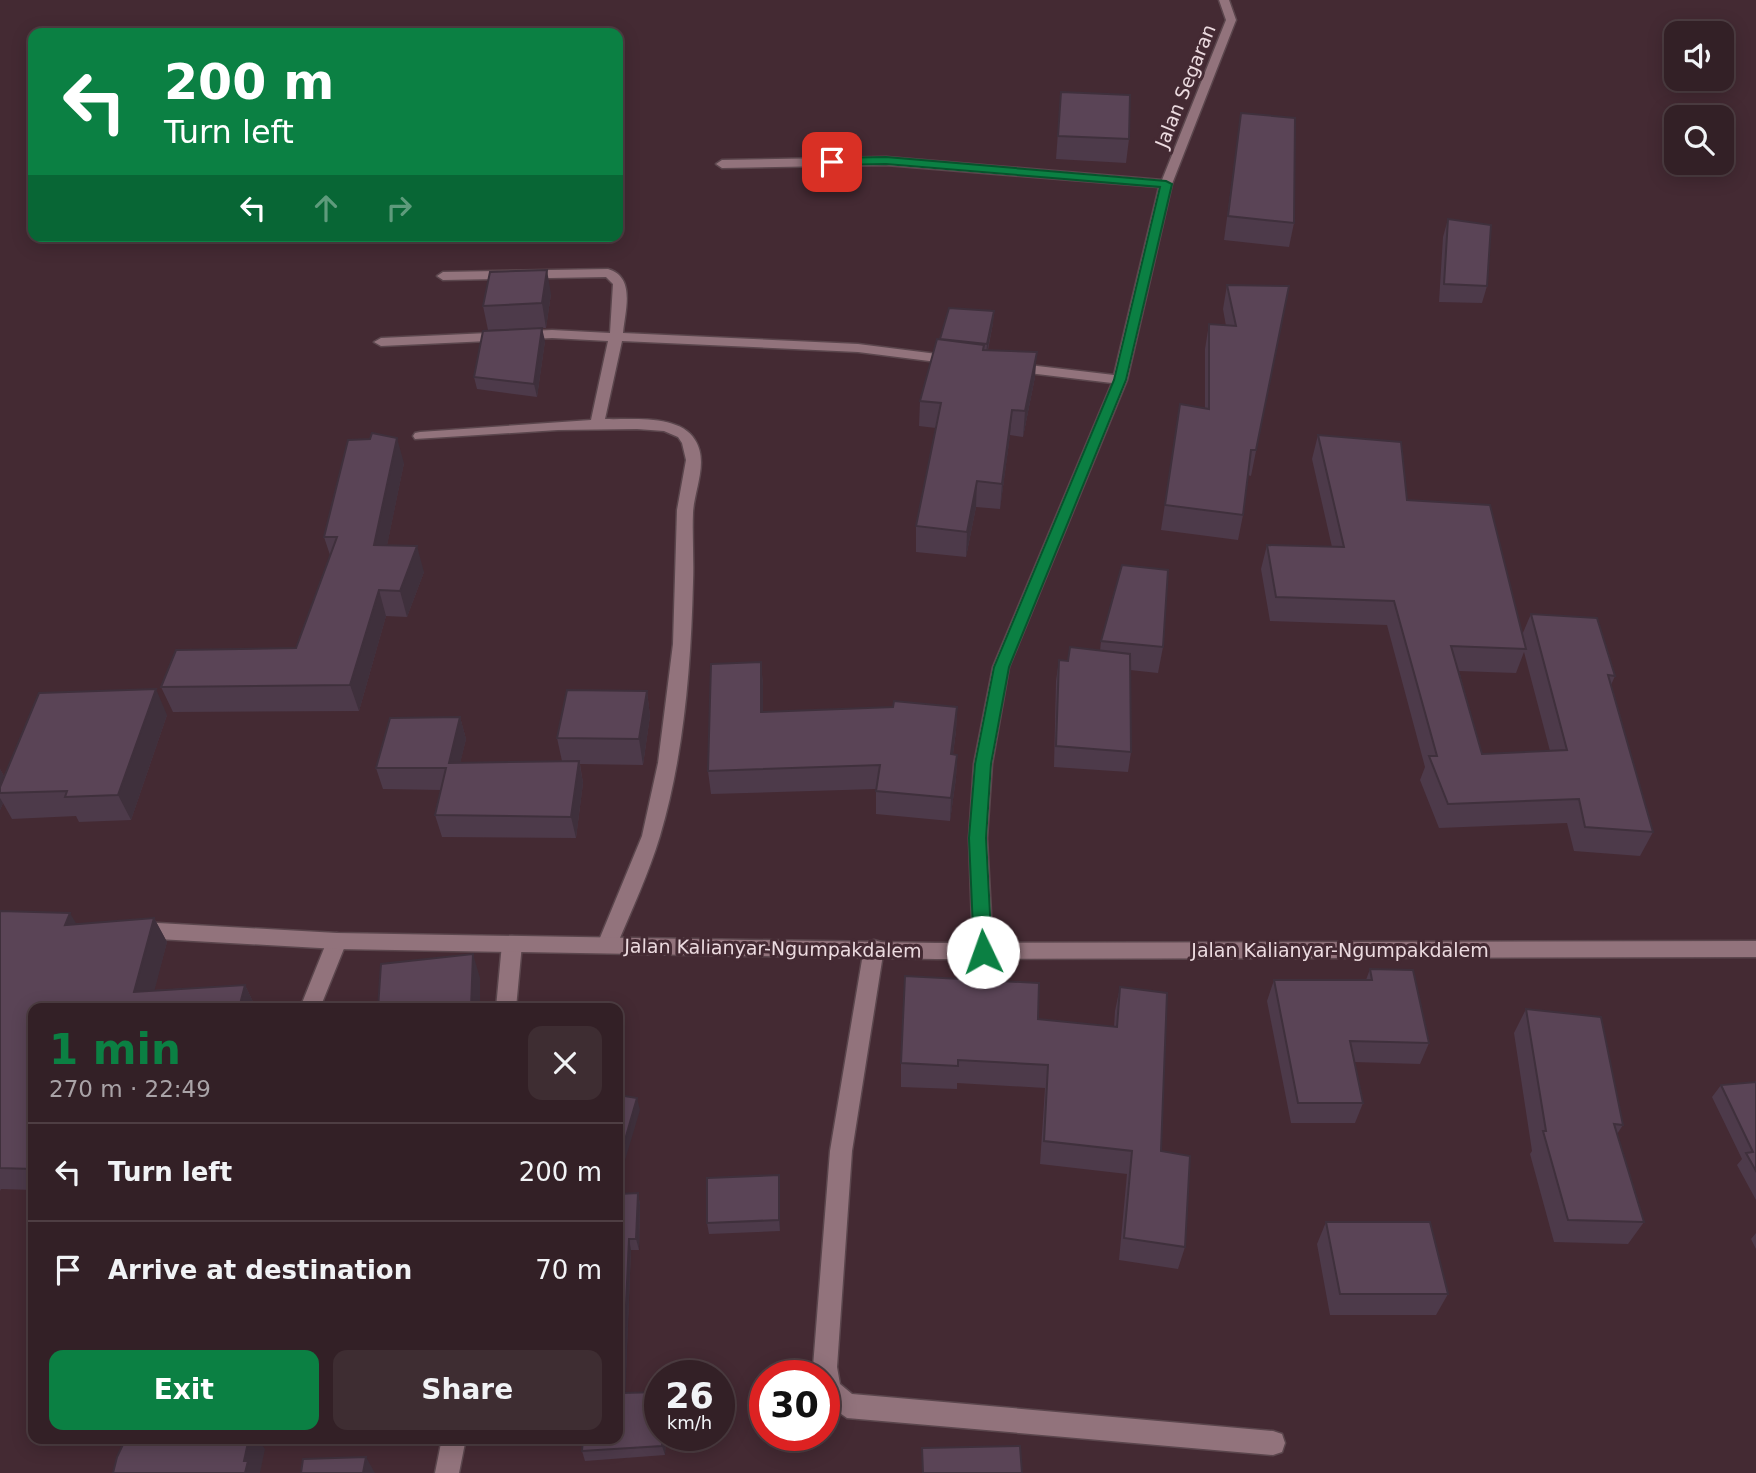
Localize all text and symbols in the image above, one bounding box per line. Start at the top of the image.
street label: Jalan Segaran [1150,21,1220,152]
map controls [1664,21,1734,175]
button: sound [1664,21,1734,91]
text: 200 m [164,54,334,111]
icon: left [49,56,140,147]
button: search [1664,105,1734,175]
text: Turn left [164,113,294,151]
pin [802,132,862,192]
icon: arrive [813,143,851,181]
icon: left [234,189,272,227]
icon: ahead [307,189,345,227]
icon: right [380,189,418,227]
position arrow [946,915,1020,989]
street label: Jalan Kalianyar-Ngumpakdalem [623,934,922,962]
street label: Jalan Kalianyar-Ngumpakdalem [1190,939,1489,961]
text: 1 min [49,1025,181,1074]
button: close [528,1026,602,1100]
text: 270 m · 22:49 [49,1076,211,1102]
icon: left [49,1153,87,1191]
text: Turn left [108,1157,232,1187]
text: 200 m [519,1157,602,1187]
icon: arrive [49,1251,87,1289]
text: Arrive at destination [108,1255,412,1285]
text: 70 m [535,1255,602,1285]
button: Exit [49,1350,319,1430]
button: Share [333,1350,602,1430]
speed limit sign: 30 [749,1360,840,1451]
text: 26 [665,1376,714,1416]
text: km/h [667,1412,712,1433]

